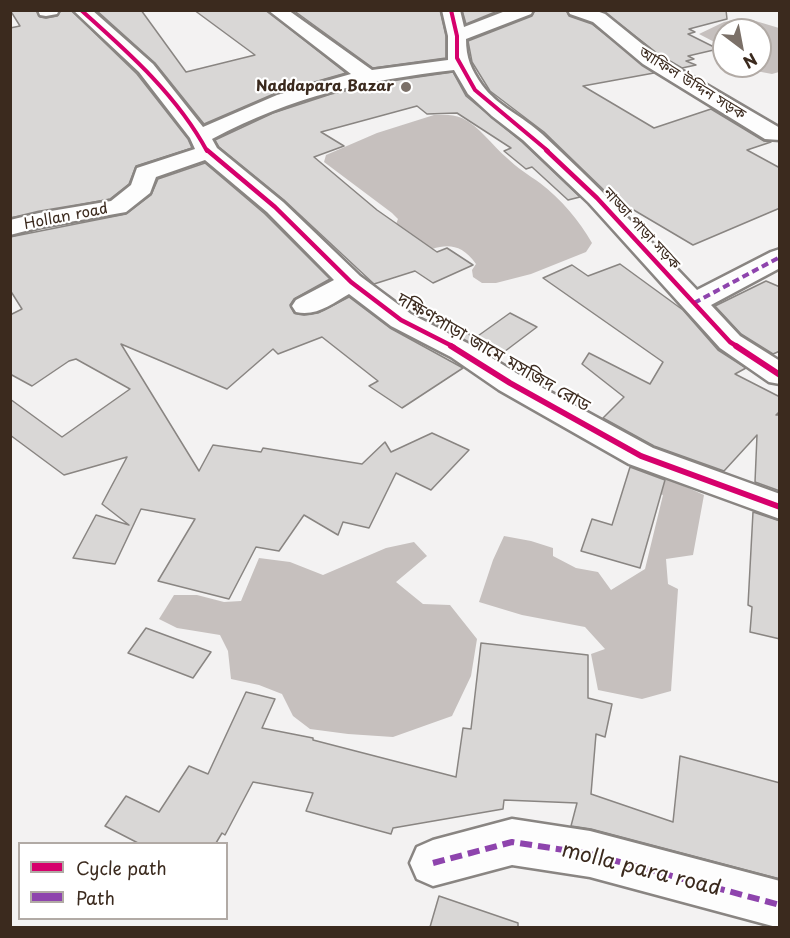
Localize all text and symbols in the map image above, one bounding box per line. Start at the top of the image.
north arrow [712,18,772,78]
street label: আফিল উদ্দিন সড়ক [635,44,749,124]
text: N [739,48,762,75]
place label: Naddapara Bazar [256,78,394,96]
marker: Naddapara Bazar [399,80,413,94]
street label: নাড্ডা পাড়া সড়ক [599,184,683,274]
street label: Hollan road [23,200,109,234]
street label: দক্ষিণপাড়া জামে মসজিদ রোড [393,289,593,417]
street label: molla para road [559,838,723,902]
legend [18,842,228,920]
text: Cycle path [76,854,167,881]
text: Path [76,884,115,911]

